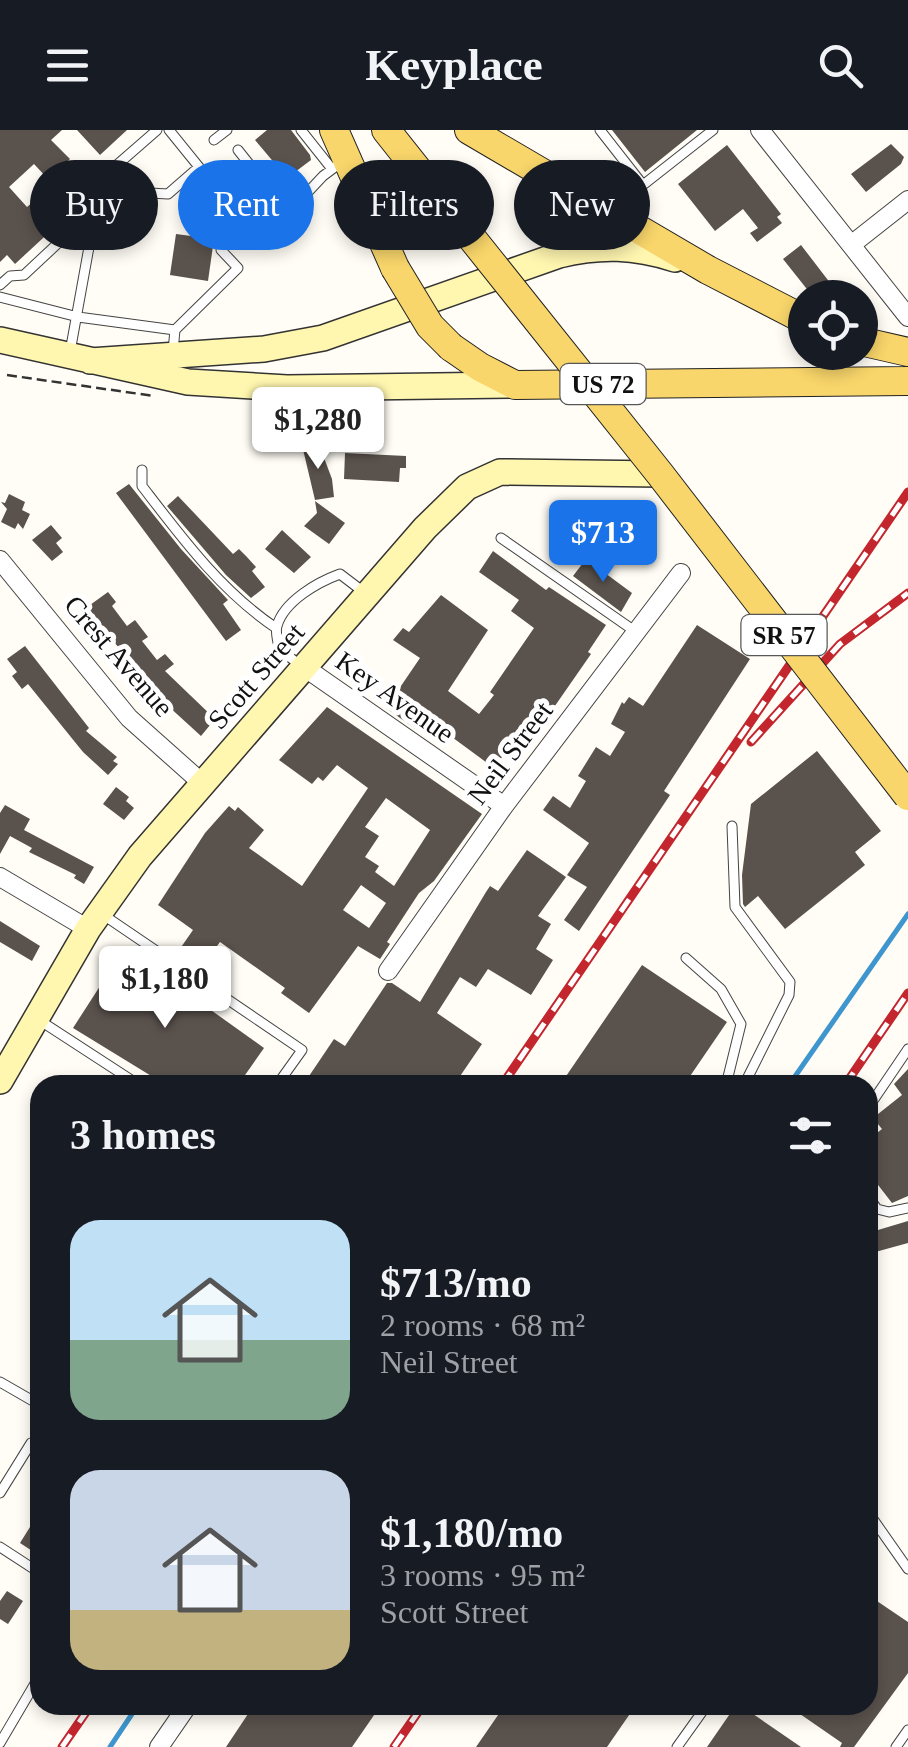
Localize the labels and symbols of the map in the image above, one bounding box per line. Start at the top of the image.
road number: US 72 [560,364,646,404]
pin: $1,280 [237,387,399,472]
pin: $713 [544,500,662,585]
street label: Crest Avenue [58,589,180,723]
road number: SR 57 [742,615,826,655]
street label: Scott Street [202,617,310,735]
street label: Key Avenue [330,645,460,749]
street label: Neil Street [461,695,559,810]
pin: $1,180 [84,946,246,1031]

